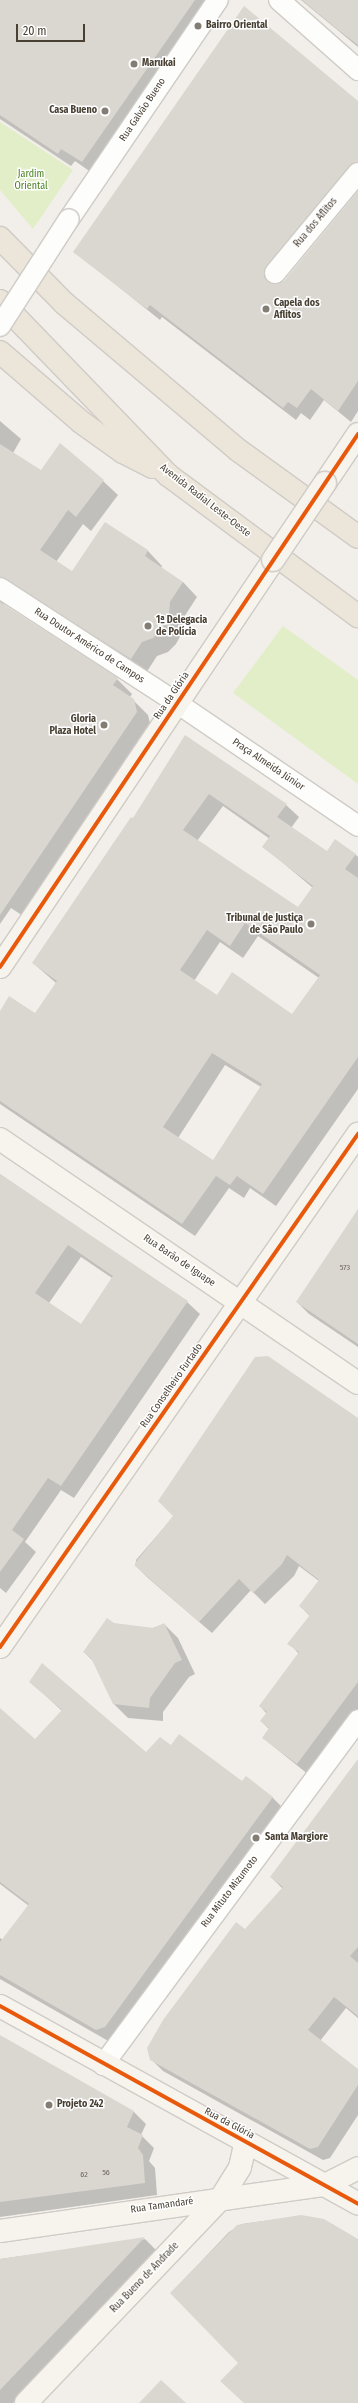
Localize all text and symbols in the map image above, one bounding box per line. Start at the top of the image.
scale bar [18,16,87,42]
place label: Bairro Oriental [206,20,267,32]
marker: Bairro Oriental [193,21,203,31]
text: 20 m [23,24,47,38]
place label: Marukai [142,58,176,70]
marker: Marukai [129,59,139,69]
street label: Rua Galvão Bueno [117,76,169,144]
place label: Casa Bueno [49,105,97,117]
marker: Casa Bueno [100,106,110,116]
park label: Jardim Oriental [14,168,48,192]
street label: Rua dos Aflitos [292,196,340,250]
place label: Capela dos Aflitos [274,297,320,320]
marker: Capela dos Aflitos [261,304,271,314]
street label: Avenida Radial Leste-Oeste [157,462,253,540]
street label: Rua Doutor Américo de Campos [32,606,146,686]
place label: 1ª Delegacia de Polícia [156,614,207,638]
marker: 1ª Delegacia de Polícia [143,621,153,631]
street label: Rua da Glória [152,670,192,722]
place label: Gloria Plaza Hotel [49,713,96,736]
marker: Gloria Plaza Hotel [99,720,109,730]
street label: Praça Almeida Júnior [230,736,306,794]
place label: Tribunal de Justiça de São Paulo [226,912,303,936]
marker: Tribunal de Justiça de São Paulo [306,919,316,929]
street label: Rua Barão de Iguape [141,1232,217,1290]
house number: 573 [340,1263,350,1273]
street label: Rua Conselheiro Furtado [138,1342,206,1430]
marker: Santa Margiore [250,1832,262,1844]
place label: Santa Margiore [265,1832,328,1844]
street label: Rua Mituto Mizumoto [199,1854,261,1930]
place label: Projeto 242 [57,2099,103,2111]
marker: Projeto 242 [44,2100,54,2110]
street label: Rua da Glória [202,2106,256,2142]
house number: 56 [102,2168,110,2178]
house number: 62 [80,2170,88,2180]
street label: Rua Tamandaré [130,2196,194,2216]
street label: Rua Bueno de Andrade [108,2240,182,2316]

